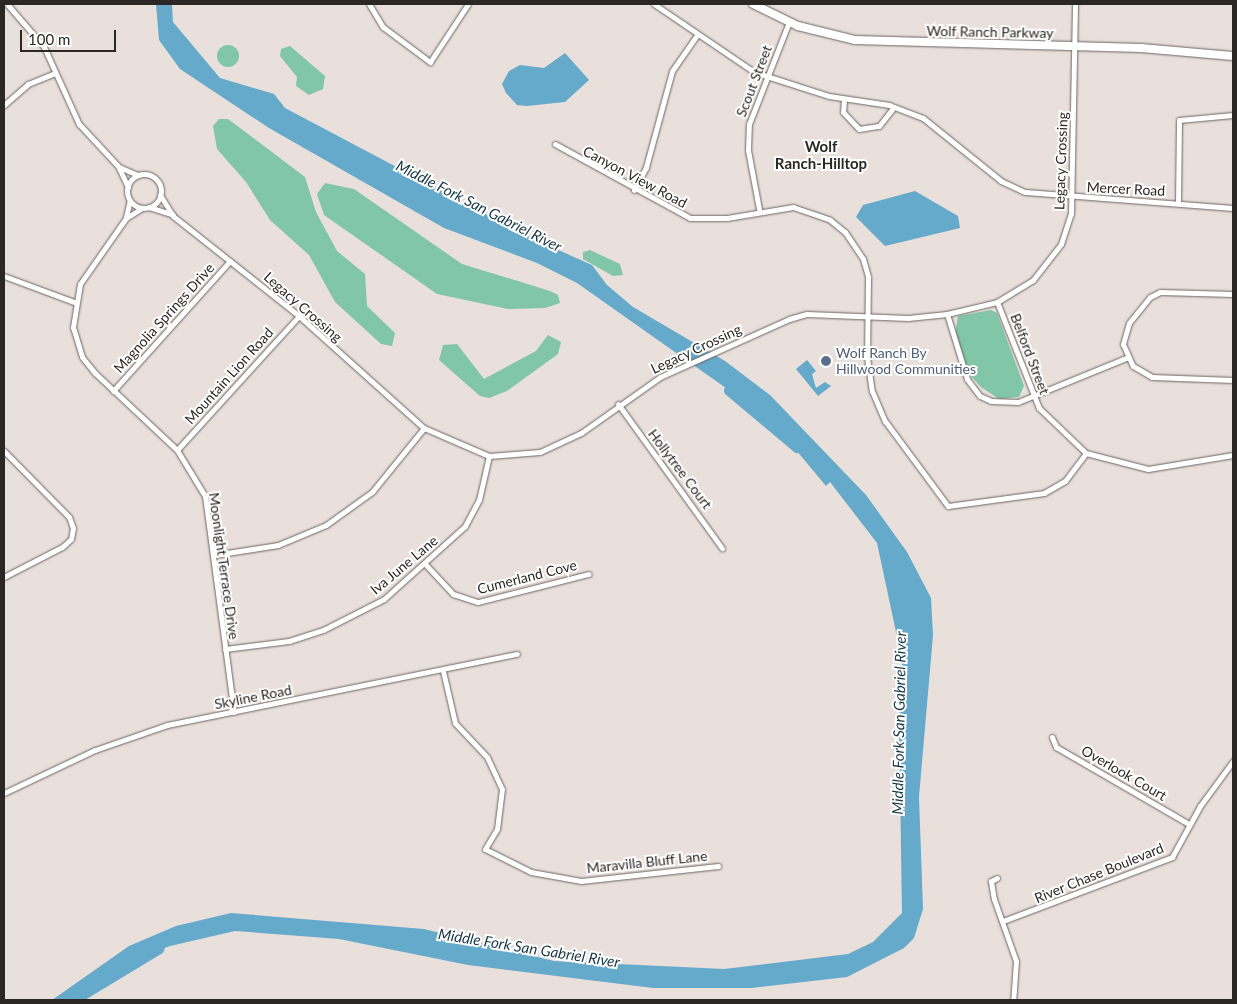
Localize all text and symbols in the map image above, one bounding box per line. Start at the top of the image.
scale bar [22,20,119,52]
street label: Wolf Ranch Parkway [926,22,1054,42]
text: 100 m [28,30,70,48]
street label: Scout Street [733,43,775,119]
street label: Legacy Crossing [1051,112,1071,210]
district label: Wolf Ranch-Hilltop [775,137,867,172]
street label: Canyon View Road [580,142,690,212]
water label: Middle Fork San Gabriel River [393,156,565,256]
street label: Mercer Road [1086,179,1166,199]
street label: Magnolia Springs Drive [110,260,218,376]
street label: Legacy Crossing [260,268,346,346]
street label: Belford Street [1007,311,1053,397]
street label: Legacy Crossing [648,321,744,377]
street label: Mountain Lion Road [181,324,277,428]
place label: Wolf Ranch By Hillwood Communities [836,345,976,378]
marker: Wolf Ranch By Hillwood Communities [820,355,832,367]
street label: Hollytree Court [645,426,715,512]
street label: Moonlight Terrace Drive [205,491,243,641]
street label: Iva June Lane [367,532,441,598]
street label: Cumerland Cove [476,557,578,597]
water label: Middle Fork San Gabriel River [888,631,910,815]
street label: Skyline Road [213,681,293,713]
street label: Overlook Court [1078,742,1170,804]
street label: River Chase Boulevard [1032,839,1166,907]
street label: Maravilla Bluff Lane [586,847,708,877]
water label: Middle Fork San Gabriel River [437,925,621,971]

